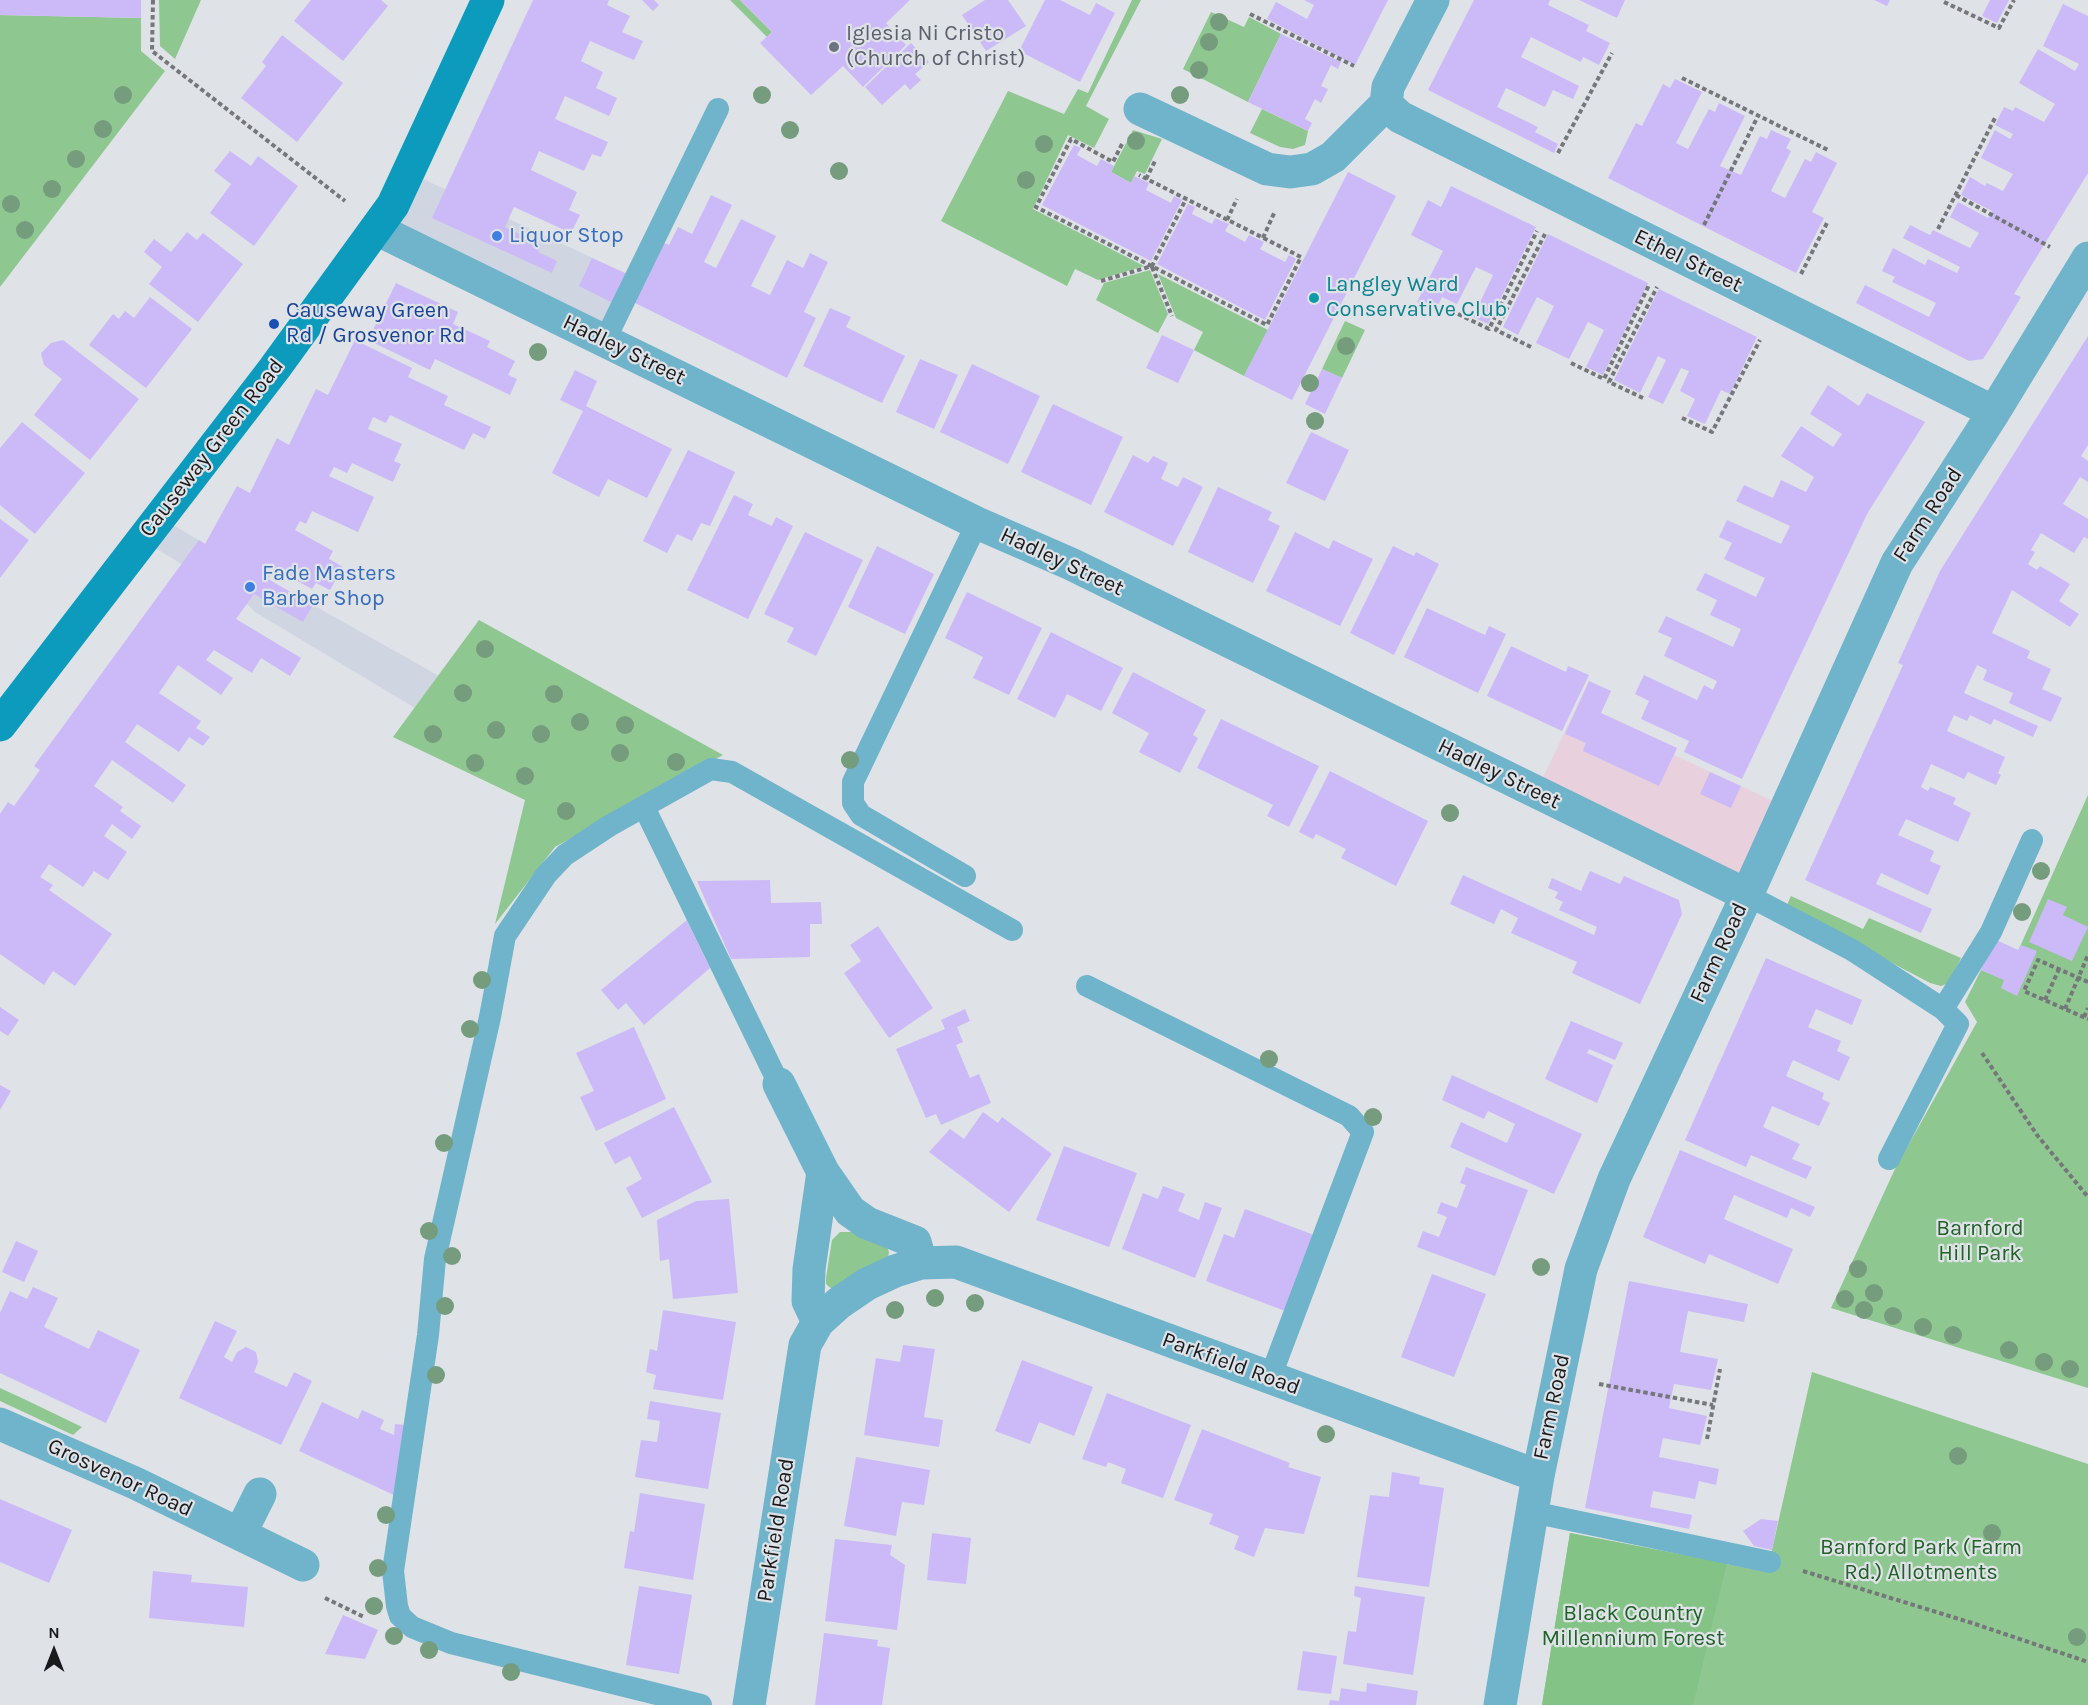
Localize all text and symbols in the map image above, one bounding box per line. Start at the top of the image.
place label: Iglesia Ni Cristo (Church of Christ) [846,21,1025,72]
marker: Iglesia Ni Cristo (Church of Christ) [827,40,841,54]
place label: Liquor Stop [509,223,624,249]
street label: Ethel Street [1630,223,1746,299]
marker: Liquor Stop [490,229,504,243]
place label: Langley Ward Conservative Club [1326,272,1507,324]
marker: Langley Ward Conservative Club [1307,291,1321,305]
place label: Causeway Green Rd / Grosvenor Rd [286,298,465,350]
street label: Hadley Street [558,309,690,391]
marker: Causeway Green Rd / Grosvenor Rd [267,317,281,331]
street label: Causeway Green Road [134,354,290,542]
street label: Farm Road [1888,463,1968,567]
street label: Hadley Street [996,522,1128,602]
place label: Fade Masters Barber Shop [262,561,396,612]
marker: Fade Masters Barber Shop [243,580,257,594]
street label: Hadley Street [1433,733,1565,815]
street label: Farm Road [1684,899,1754,1007]
park label: Barnford Hill Park [1936,1216,2024,1268]
street label: Parkfield Road [1158,1327,1304,1401]
street label: Farm Road [1528,1352,1576,1462]
street label: Grosvenor Road [43,1433,197,1523]
street label: Parkfield Road [752,1456,800,1604]
park label: Barnford Park (Farm Rd.) Allotments [1820,1535,2022,1586]
park label: Black Country Millennium Forest [1541,1601,1725,1652]
north arrow [24,1621,84,1681]
text: N [48,1623,60,1642]

